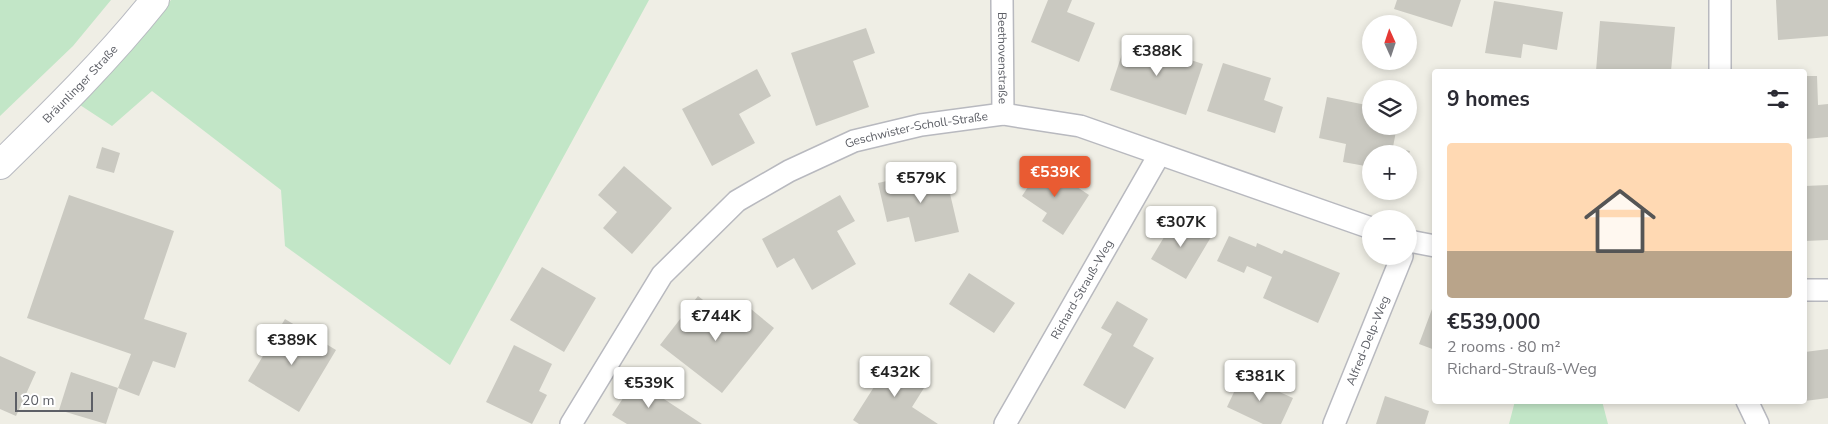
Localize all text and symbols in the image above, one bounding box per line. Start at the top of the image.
street label: Beethovenstraße [994,12,1011,104]
north arrow [1362,15,1418,70]
map controls [1362,15,1417,265]
pin: €388K [1122,34,1192,77]
text: €388K [1132,40,1182,62]
street label: Bräunlinger Straße [39,41,121,126]
button: layers [1362,80,1417,135]
text: 9 homes [1447,85,1530,113]
icon: filters [1764,85,1792,113]
street label: Geschwister-Scholl-Straße [842,108,989,152]
button: + [1362,145,1417,200]
pin: €539K [1020,156,1090,198]
text: €539K [1030,161,1080,183]
pin: €579K [886,162,956,204]
text: €579K [896,167,946,189]
icon: home [1575,176,1665,266]
pin: €307K [1146,206,1216,248]
button: − [1362,210,1417,265]
text: €307K [1156,211,1206,233]
street label: Richard-Strauß-Weg [1047,237,1117,342]
street label: Alfred-Delp-Weg [1342,293,1393,388]
pin: €744K [681,300,751,342]
text: €744K [691,305,741,327]
text: €539,000 [1447,308,1540,336]
pin: €389K [257,324,327,366]
text: €389K [267,329,317,351]
text: 2 rooms · 80 m² [1447,336,1560,358]
pin: €432K [860,356,930,398]
text: Richard-Strauß-Weg [1447,358,1597,380]
pin: €381K [1225,360,1295,402]
text: €432K [870,361,920,383]
text: €381K [1235,365,1285,387]
pin: €539K [614,366,684,409]
text: €539K [624,372,674,394]
scale bar [15,389,92,412]
text: 20 m [22,391,54,410]

